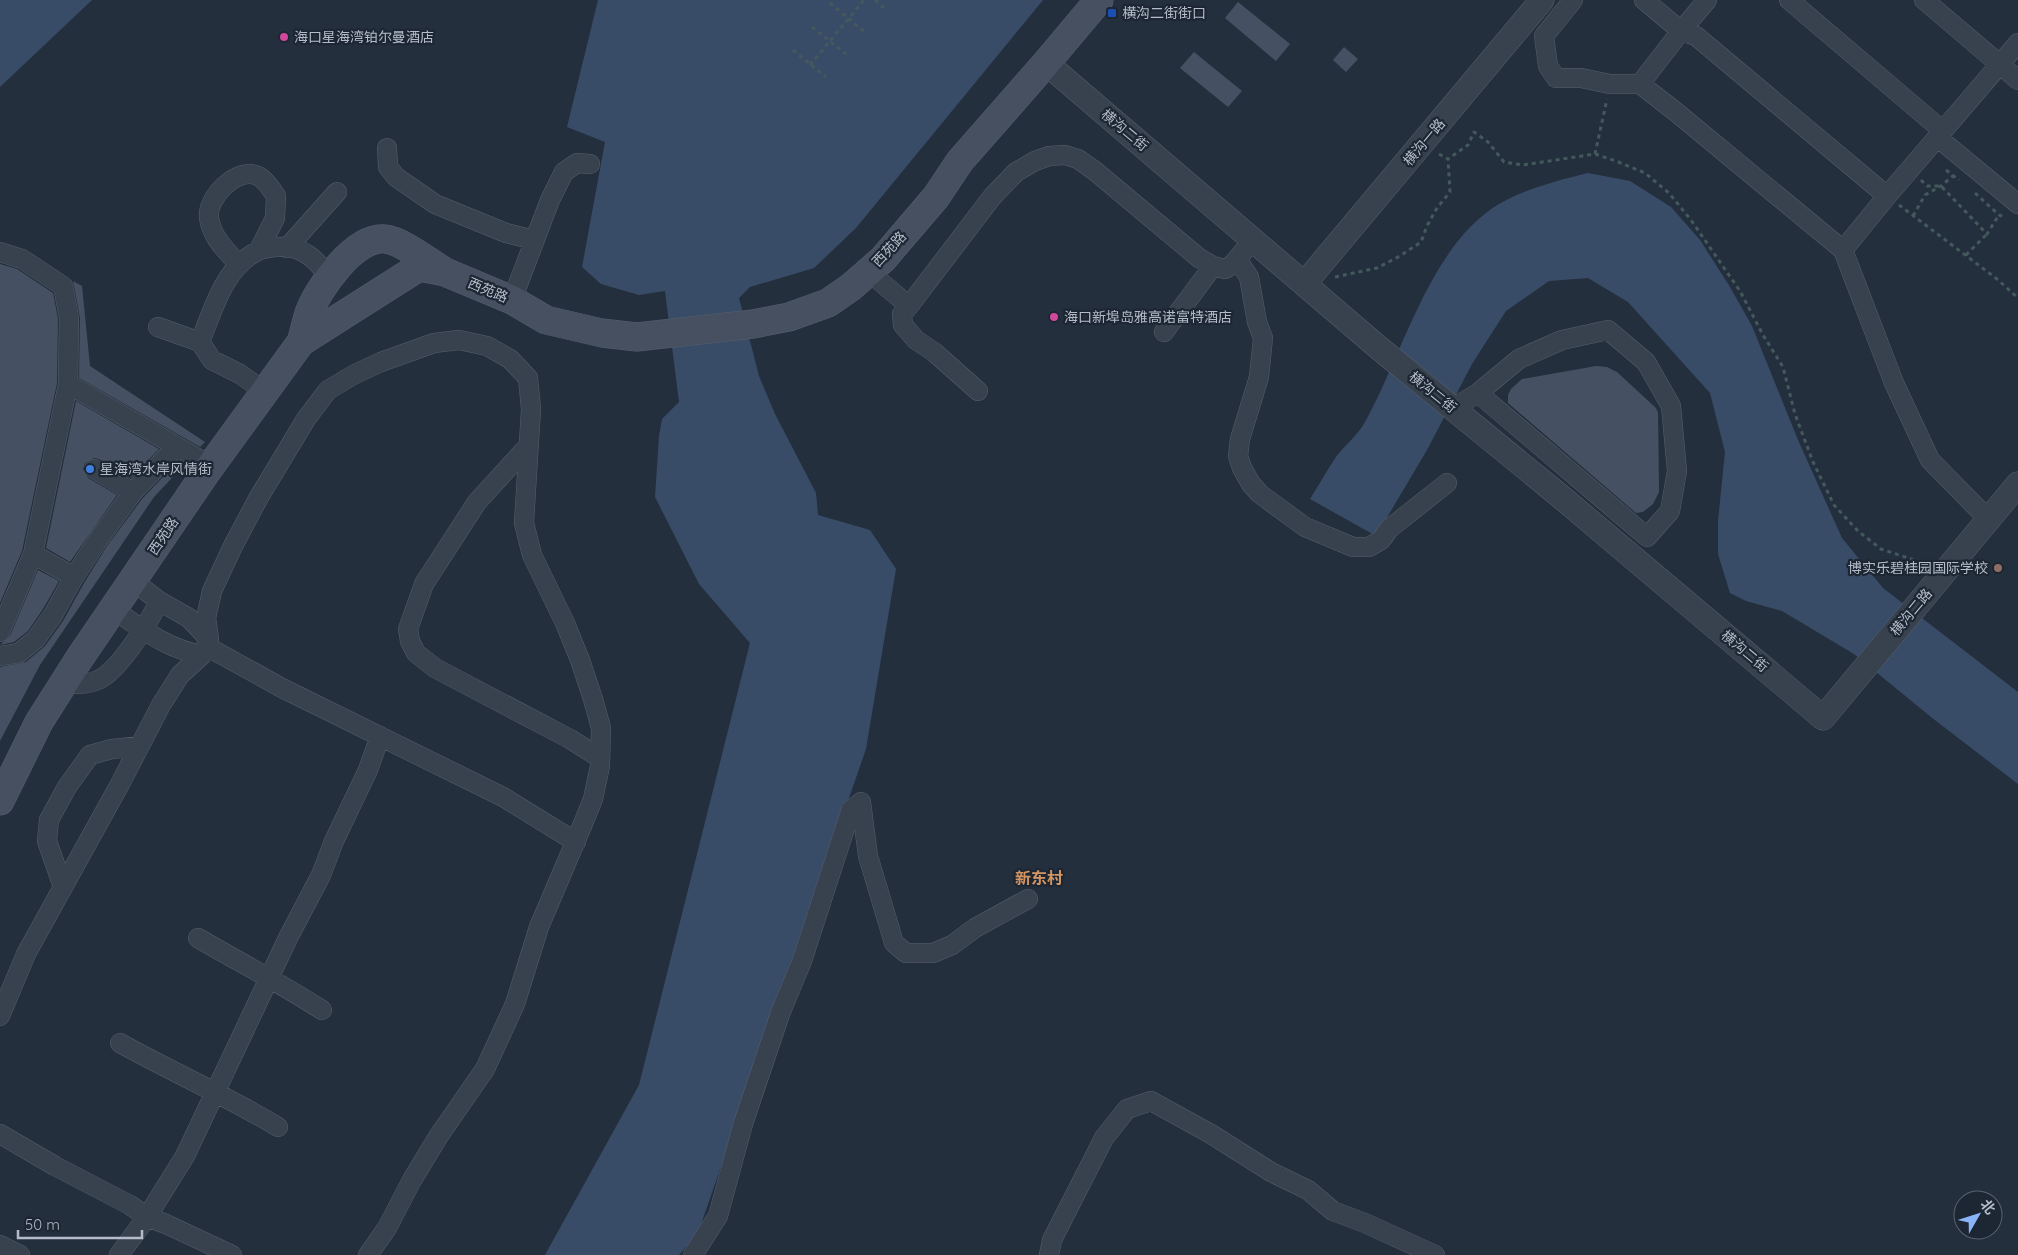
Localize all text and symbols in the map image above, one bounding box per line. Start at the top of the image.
place label: 横沟二街街口 [1122,4,1206,22]
marker: 横沟二街街口 [1106,7,1118,19]
place label: 海口星海湾铂尔曼酒店 [294,28,434,46]
marker: 海口星海湾铂尔曼酒店 [278,31,290,43]
street label: 横沟二街 [1098,105,1152,155]
street label: 横沟一路 [1399,115,1449,169]
street label: 西苑路 [868,228,910,270]
street label: 西苑路 [465,274,511,306]
place label: 海口新埠岛雅高诺富特酒店 [1064,308,1232,326]
marker: 海口新埠岛雅高诺富特酒店 [1048,311,1060,323]
street label: 横沟二街 [1406,367,1460,417]
place label: 星海湾水岸风情街 [100,460,212,478]
marker: 星海湾水岸风情街 [84,463,96,475]
street label: 西苑路 [144,514,182,558]
place label: 博实乐碧桂园国际学校 [1848,559,1988,577]
marker: 博实乐碧桂园国际学校 [1992,562,2004,574]
street label: 横沟二路 [1886,585,1936,639]
street label: 横沟二街 [1718,626,1772,676]
district label: 新东村 [1015,868,1063,888]
north arrow [1953,1190,2003,1240]
text: 北 [1977,1196,2000,1218]
scale bar [18,1208,141,1240]
text: 50 m [25,1215,60,1234]

